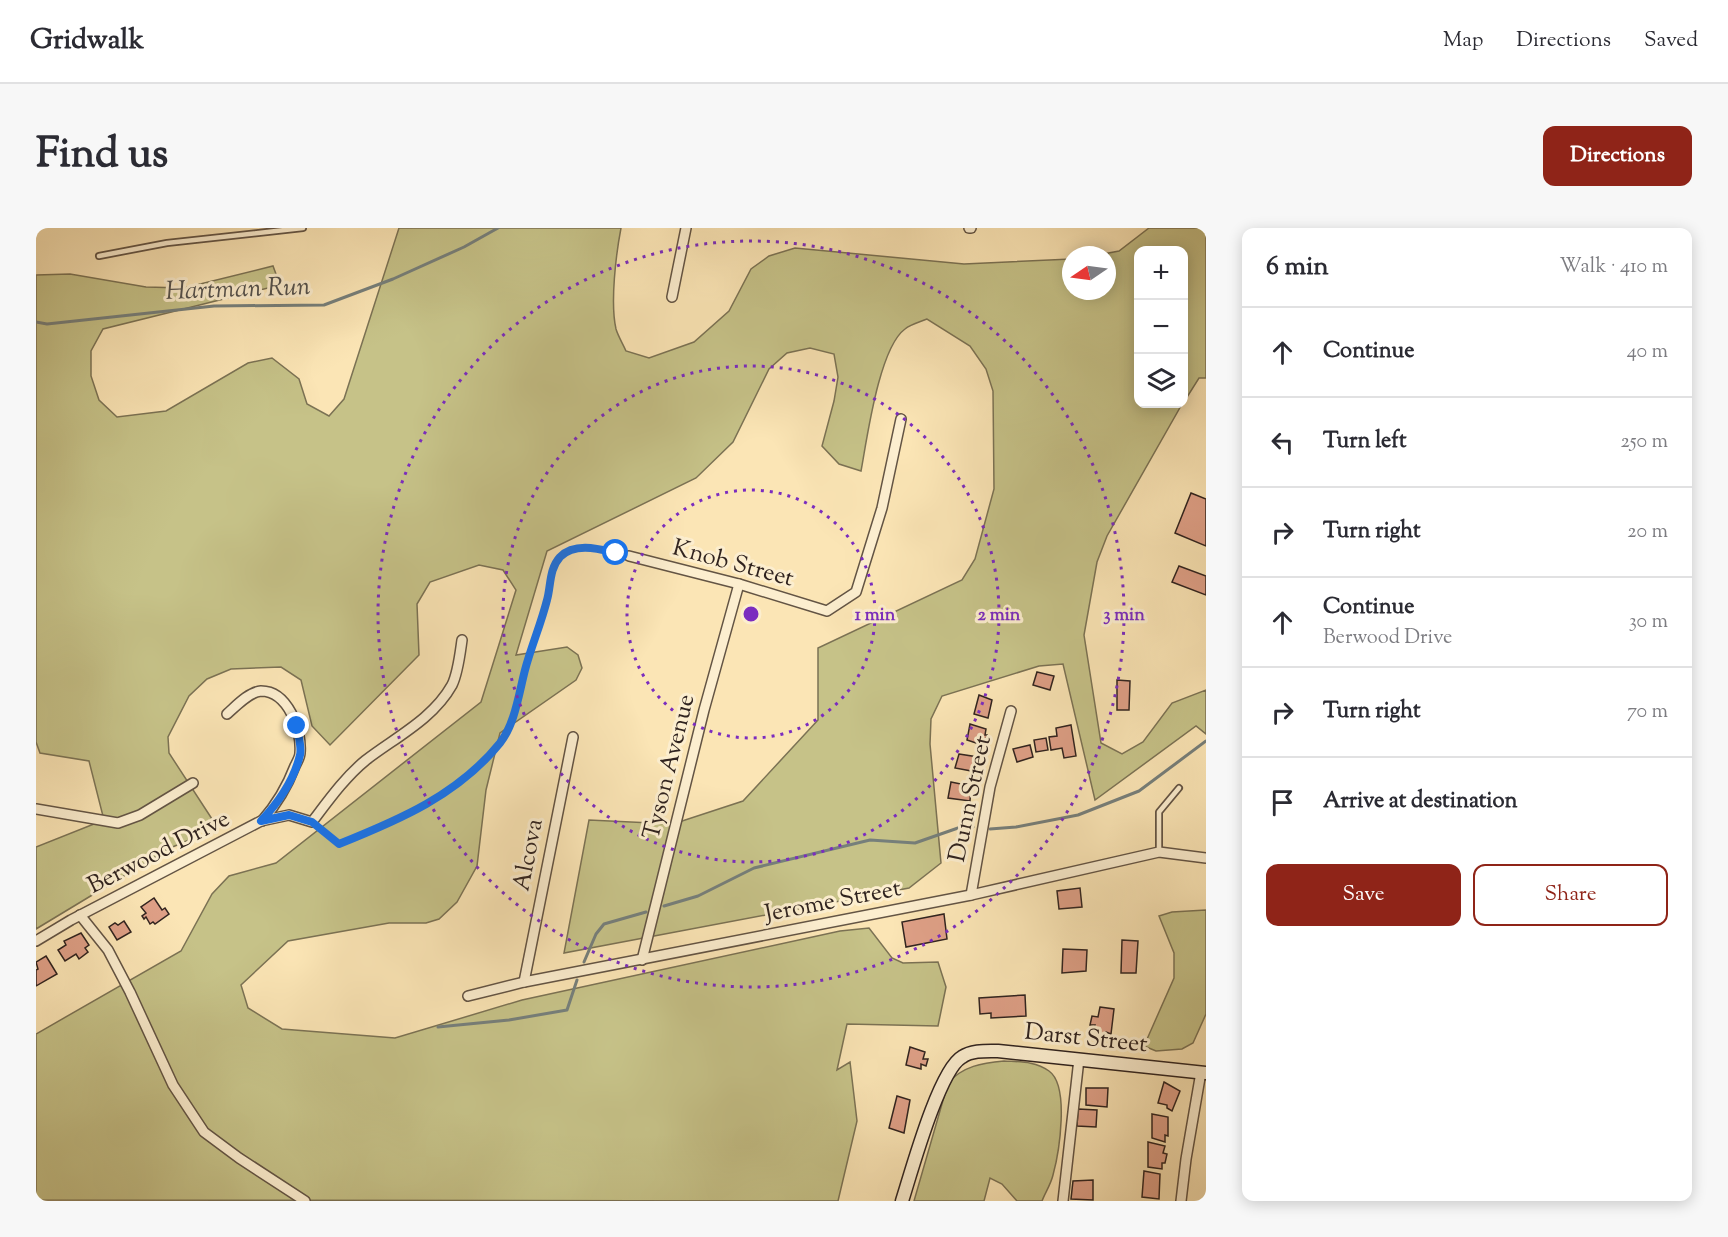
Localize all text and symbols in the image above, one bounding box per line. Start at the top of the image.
text: Gridwalk [30,21,144,61]
text: Map [1443,26,1483,56]
text: Directions [1516,26,1611,56]
text: Saved [1644,26,1698,56]
text: Find us [36,126,168,186]
button: Directions [1543,126,1692,186]
north arrow [1062,246,1116,300]
map controls [1134,246,1188,408]
button: + [1134,246,1188,300]
text: 6 min [1266,249,1329,286]
text: Walk · 410 m [1559,253,1668,282]
water label: Hartman Run [165,269,311,311]
button: − [1134,300,1188,354]
icon: ahead [1266,336,1299,369]
text: Continue [1323,336,1414,368]
text: 40 m [1627,338,1668,367]
button: layers [1134,354,1188,408]
icon: left [1266,426,1299,459]
text: Turn left [1323,426,1406,458]
text: 250 m [1620,428,1668,457]
icon: right [1266,516,1299,549]
text: Turn right [1323,516,1420,548]
text: 20 m [1627,518,1668,547]
street label: Knob Street [669,531,797,597]
route start [602,539,628,565]
text: Continue [1323,592,1414,624]
text: 1 min [855,603,896,629]
text: 2 min [978,603,1021,629]
text: 3 min [1103,603,1145,629]
centre of rings [741,604,761,624]
icon: ahead [1266,606,1299,639]
text: 30 m [1629,608,1668,637]
text: Berwood Drive [1323,624,1452,653]
street label: Tyson Avenue [636,691,704,843]
icon: right [1266,696,1299,729]
text: Turn right [1323,696,1420,728]
text: 70 m [1627,698,1668,727]
route end [283,712,309,738]
street label: Dunn Street [941,733,1001,865]
icon: arrive [1266,786,1299,819]
text: Arrive at destination [1323,786,1518,818]
street label: Berwood Drive [82,803,236,903]
street label: Alcova [505,816,553,894]
button: Save [1266,864,1461,926]
button: Share [1473,864,1668,926]
street label: Jerome Street [760,872,904,932]
street label: Darst Street [1023,1016,1149,1062]

